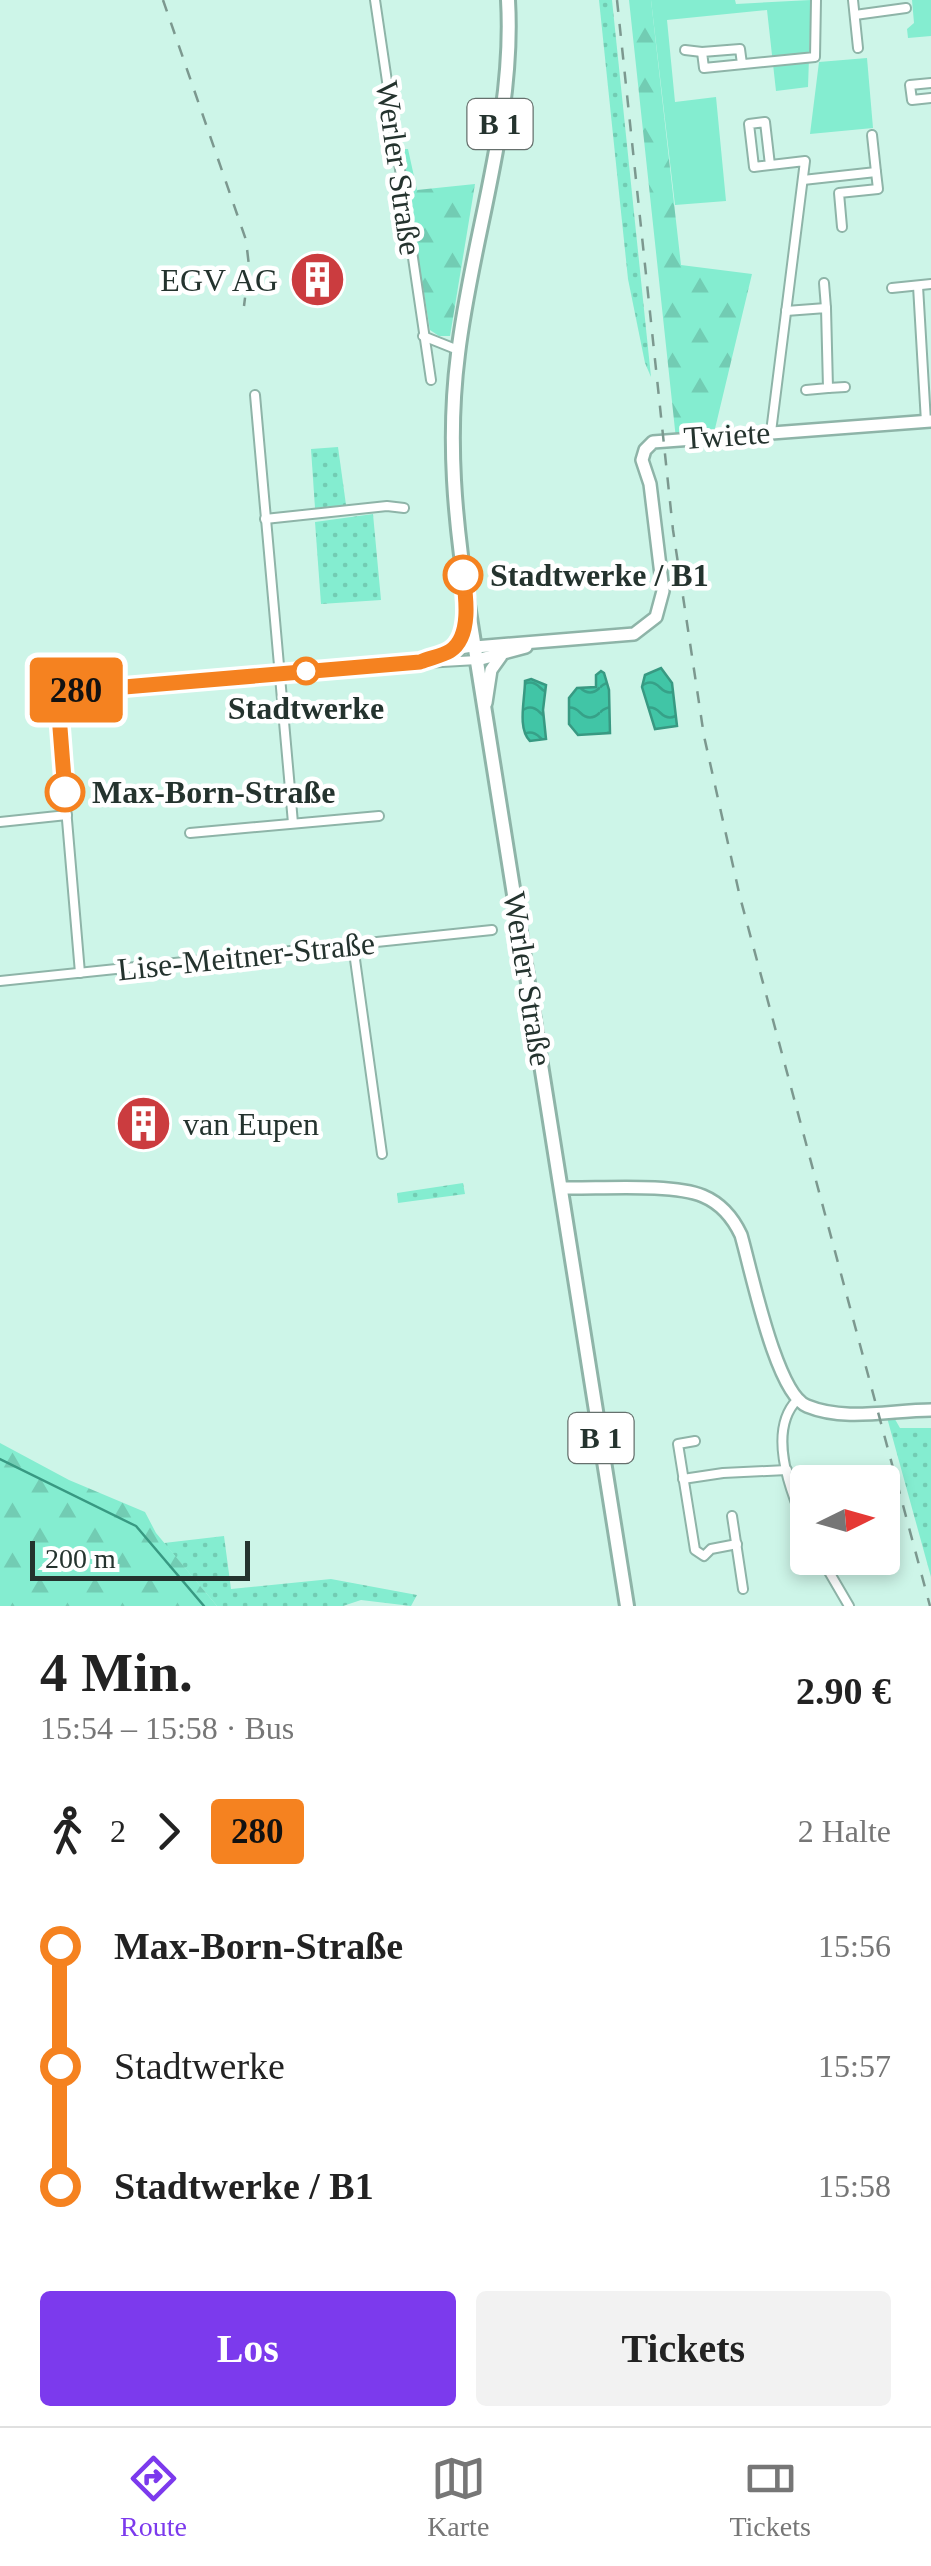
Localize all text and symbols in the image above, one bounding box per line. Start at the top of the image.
street label: Werler Straße [369,78,429,258]
road number: B 1 [468,99,532,149]
building icon: EGV AG [287,250,347,310]
place label: EGV AG [160,262,278,298]
street label: Twiete [683,414,771,456]
marker: Stadtwerke / B1 [444,556,482,594]
place label: Stadtwerke / B1 [490,557,709,593]
line badge: 280 [18,658,134,722]
marker: Stadtwerke [293,658,319,684]
text: 280 [50,671,102,710]
place label: Stadtwerke [228,690,384,726]
marker: Max-Born-Straße [46,773,84,811]
place label: Max-Born-Straße [92,774,336,810]
street label: Werler Straße [496,889,560,1069]
street label: Lise-Meitner-Straße [115,925,377,987]
building icon: van Eupen [114,1094,174,1154]
place label: van Eupen [183,1106,319,1142]
road number: B 1 [568,1413,634,1463]
north arrow [790,1465,900,1575]
map controls [790,1465,900,1575]
scale bar [30,1536,250,1581]
text: 200 m [45,1543,116,1574]
text: 4 Min. [40,1642,193,1703]
text: 2.90 € [796,1670,891,1712]
text: 15:54 – 15:58 · Bus [40,1710,294,1746]
icon: walk [40,1804,95,1859]
icon: forward [141,1804,196,1859]
text: 280 [231,1812,284,1851]
text: 2 [110,1813,126,1849]
text: 2 Halte [798,1813,891,1849]
text: Max-Born-Straße [114,1925,403,1967]
text: 15:56 [818,1928,891,1964]
text: Stadtwerke [114,2045,285,2087]
text: 15:57 [818,2048,891,2084]
text: Stadtwerke / B1 [114,2165,374,2207]
text: 15:58 [818,2168,891,2204]
button: Los [40,2291,456,2406]
button: Tickets [476,2291,891,2406]
tab: Route [120,2451,187,2543]
tab: Karte [427,2451,489,2543]
tab: Tickets [729,2451,811,2543]

